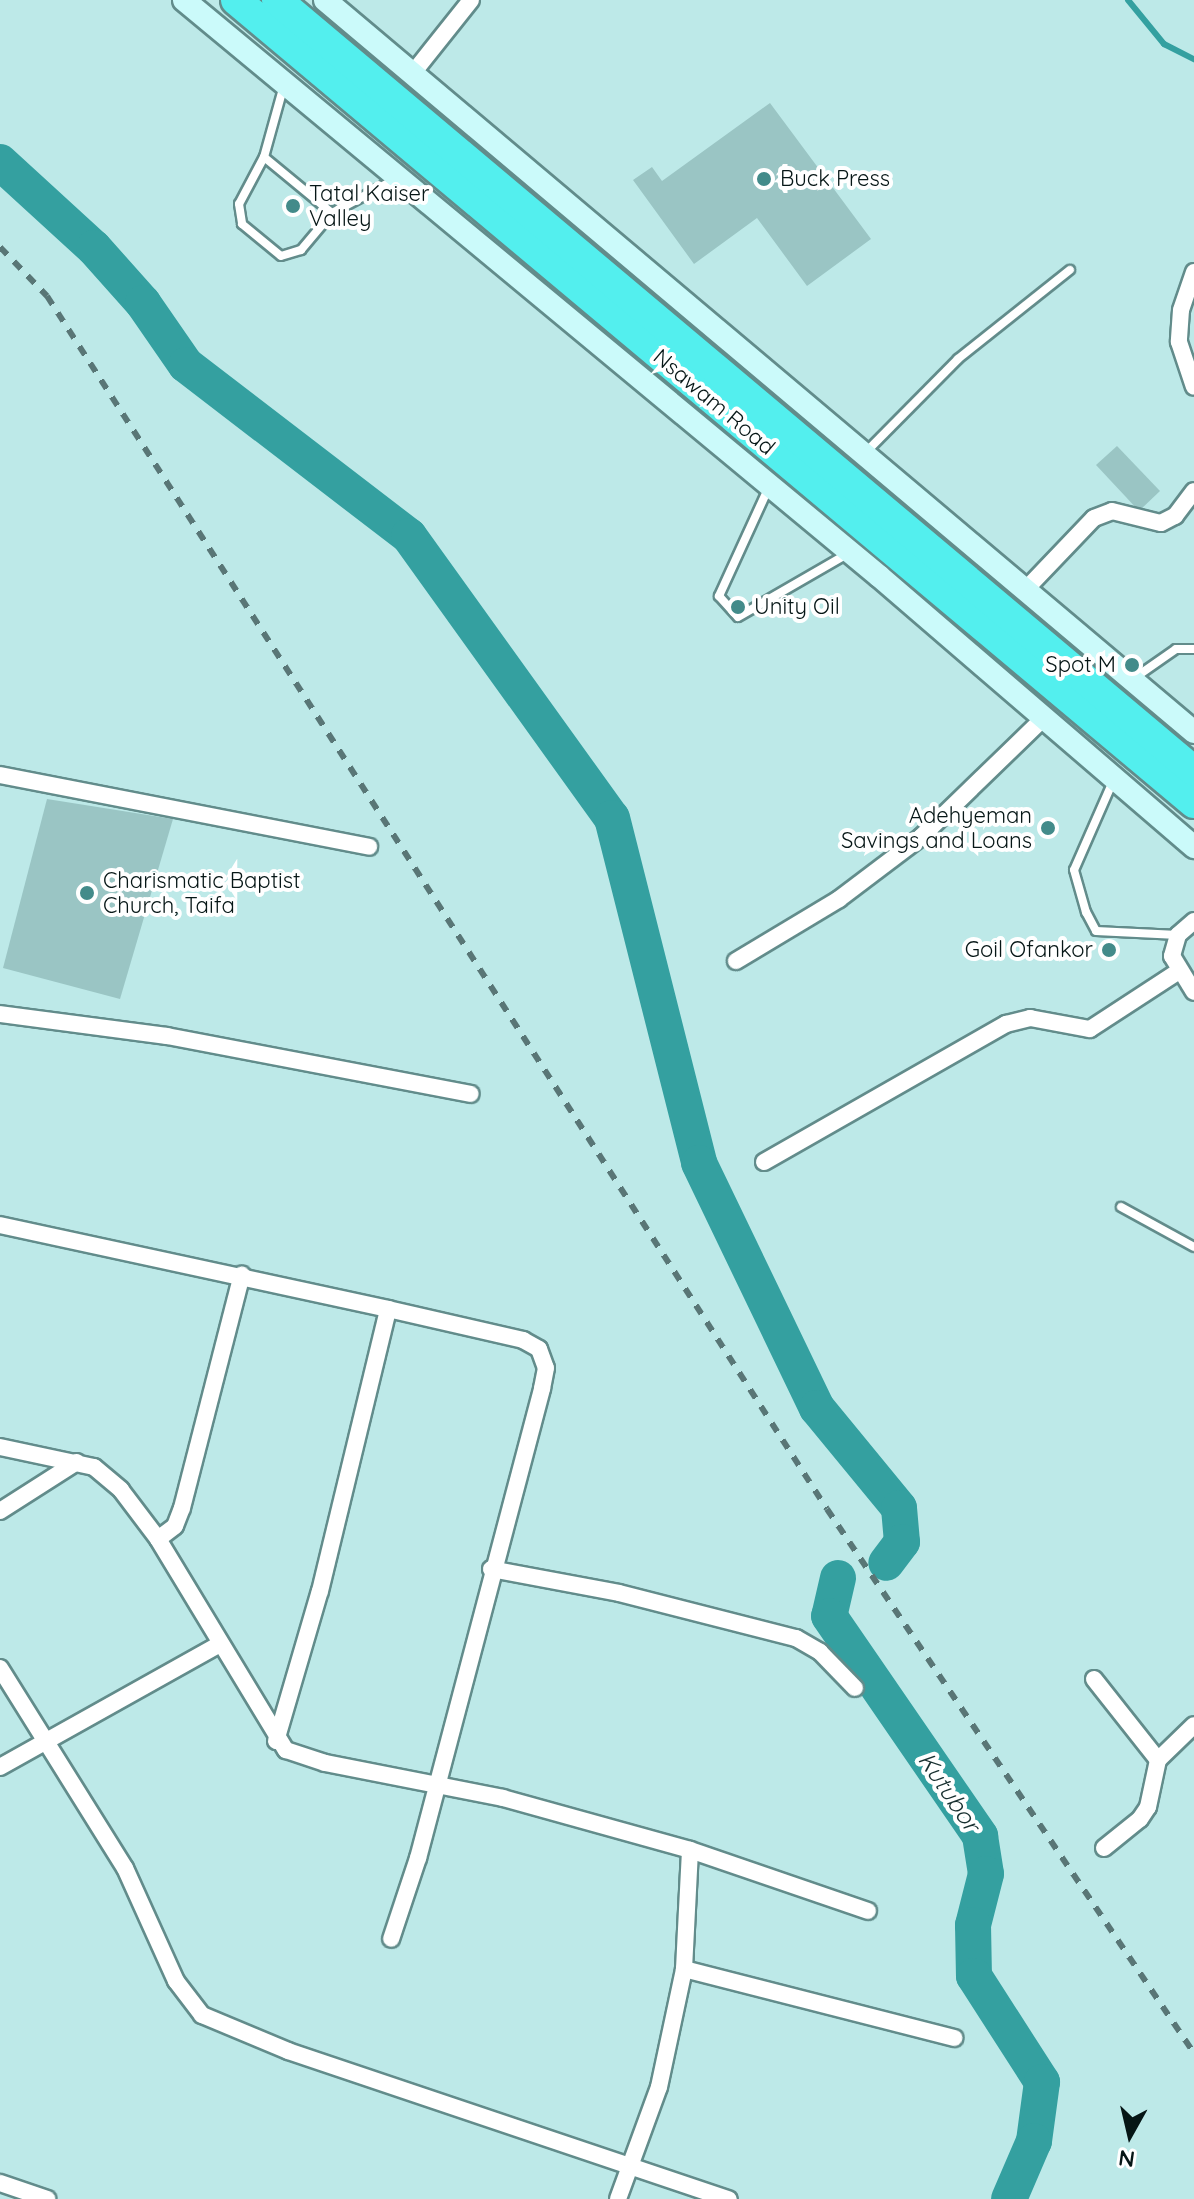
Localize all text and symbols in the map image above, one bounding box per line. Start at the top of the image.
place label: Buck Press [780,166,890,192]
marker: Buck Press [755,170,773,188]
place label: Tatal Kaiser Valley [309,180,429,232]
marker: Tatal Kaiser Valley [284,197,302,215]
street label: Nsawam Road [648,344,780,460]
place label: Unity Oil [754,594,840,620]
marker: Unity Oil [729,598,747,616]
place label: Spot M [1045,652,1116,678]
marker: Spot M [1123,656,1141,674]
place label: Adehyeman Savings and Loans [841,802,1032,854]
marker: Adehyeman Savings and Loans [1039,819,1057,837]
place label: Charismatic Baptist Church, Taifa [103,867,301,918]
marker: Charismatic Baptist Church, Taifa [78,884,96,902]
place label: Goil Ofankor [965,937,1093,963]
marker: Goil Ofankor [1100,941,1118,959]
water label: Kutubor [912,1747,986,1837]
north arrow [1090,2095,1170,2175]
text: N [1117,2144,1137,2174]

